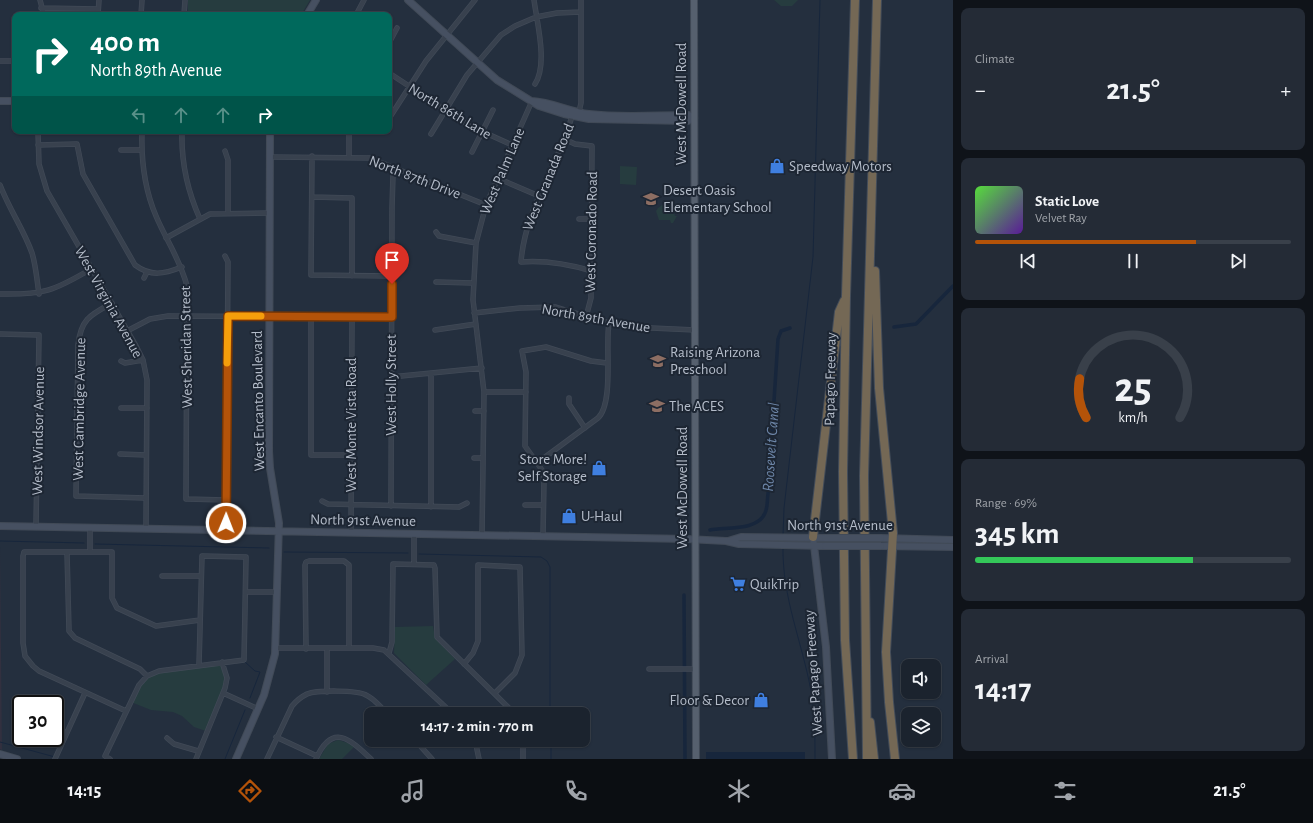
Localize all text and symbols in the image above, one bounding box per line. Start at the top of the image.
icon: right [24,28,76,80]
text: 400 m [90,29,160,57]
street label: West McDowell Road [674,42,689,165]
text: Climate [975,53,1014,66]
text: North 89th Avenue [90,62,222,80]
text: 21.5° [1106,75,1160,105]
text: − [975,79,986,101]
text: + [1280,79,1291,101]
street label: North 86th Lane [406,81,494,142]
icon: left [128,104,150,126]
icon: ahead [170,104,192,126]
icon: ahead [212,104,234,126]
icon: right [254,104,276,126]
street label: West Granada Road [520,121,577,233]
street label: West Palm Lane [477,126,527,217]
street label: North 87th Drive [367,153,463,202]
shop icon: Speedway Motors [768,157,786,175]
place label: Speedway Motors [789,159,892,174]
street label: West Coronado Road [583,171,600,293]
place label: Desert Oasis Elementary School [663,183,772,215]
school or university icon: Desert Oasis Elementary School [642,190,660,208]
text: Static Love [1035,194,1099,209]
text: Velvet Ray [1035,212,1087,225]
pin [375,243,409,284]
street label: West Virginia Avenue [72,244,145,361]
icon: arrive [381,249,403,271]
icon: previous [1017,250,1039,272]
icon: pause [1122,250,1144,272]
icon: next [1227,250,1249,272]
street label: West Sheridan Street [178,285,195,408]
street label: North 89th Avenue [540,302,651,335]
street label: West Encanto Boulevard [250,330,267,472]
street label: Papago Freeway [822,331,839,426]
street label: West Holly Street [384,334,399,436]
street label: West Cambridge Avenue [71,337,88,481]
place label: Raising Arizona Preschool [670,345,760,377]
school or university icon: Raising Arizona Preschool [649,352,667,370]
street label: West Monte Vista Road [344,357,359,492]
street label: West Windsor Avenue [30,366,47,496]
text: 25 [1114,367,1152,408]
school or university icon: The ACES [648,397,666,415]
place label: The ACES [669,399,724,414]
water label: Roosevelt Canal [760,402,782,492]
text: km/h [1118,410,1148,424]
street label: West McDowell Road [675,426,690,549]
place label: Store More! Self Storage [518,452,587,484]
shop icon: Store More! Self Storage [590,459,608,477]
text: Range · 69% [975,497,1037,510]
position arrow [205,502,247,544]
shop icon: U-Haul [560,507,578,525]
place label: U-Haul [581,509,622,524]
street label: North 91st Avenue [310,512,416,529]
street label: North 91st Avenue [787,518,893,533]
text: 345 km [975,519,1060,549]
supermarket icon: QuikTrip [729,575,747,593]
place label: QuikTrip [750,577,799,592]
street label: West Papago Freeway [802,609,825,736]
text: Arrival [975,653,1008,666]
map controls [901,659,941,747]
button: sound [901,659,941,699]
text: 14:17 [975,675,1032,705]
shop icon: Floor & Decor [752,691,770,709]
place label: Floor & Decor [670,693,749,708]
speed limit sign: 30 [12,695,64,747]
button: layers [901,707,941,747]
text: 14:17 · 2 min · 770 m [421,719,533,734]
icon: directions [236,777,264,805]
icon: music [399,777,427,805]
icon: phone [562,777,590,805]
icon: climate [725,777,753,805]
icon: car [888,777,916,805]
icon: filters [1051,777,1079,805]
text: 14:15 [67,782,101,800]
text: 21.5° [1213,782,1246,800]

